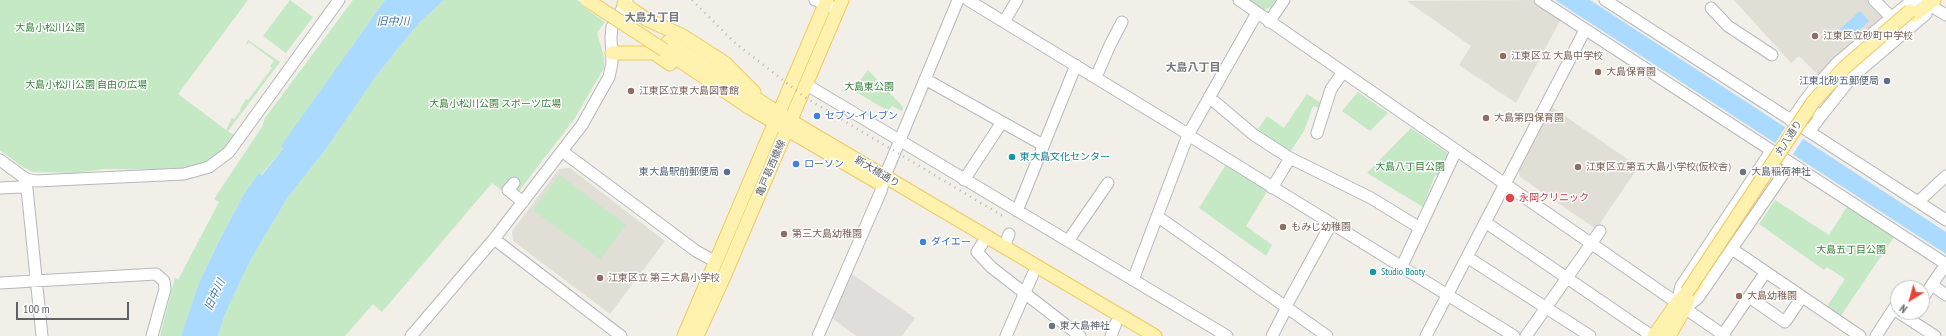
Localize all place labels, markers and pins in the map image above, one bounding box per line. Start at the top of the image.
place label: 江東区立砂町中学校 [1823,30,1913,42]
marker: 江東区立砂町中学校 [1810,31,1820,41]
place label: 江東区立 大島中学校 [1511,50,1603,62]
marker: 江東区立 大島中学校 [1498,51,1508,61]
place label: 大島保育園 [1606,66,1656,78]
marker: 大島保育園 [1593,67,1603,77]
place label: 江東北砂五郵便局 [1799,75,1879,87]
marker: 江東北砂五郵便局 [1882,76,1892,86]
place label: 江東区立東大島図書館 [639,85,739,97]
marker: 江東区立東大島図書館 [626,86,636,96]
place label: セブン-イレブン [825,110,898,122]
marker: セブン-イレブン [812,111,822,121]
place label: 大島第四保育園 [1494,112,1564,124]
marker: 大島第四保育園 [1481,113,1491,123]
place label: 東大島文化センター [1020,151,1110,163]
marker: 東大島文化センター [1007,152,1017,162]
place label: ローソン [804,158,844,170]
marker: ローソン [791,159,801,169]
place label: 江東区立第五大島小学校(仮校舎) [1586,161,1731,173]
marker: 江東区立第五大島小学校(仮校舎) [1573,162,1583,172]
place label: 東大島駅前郵便局 [639,166,719,178]
place label: 大島稲荷神社 [1751,166,1811,178]
marker: 東大島駅前郵便局 [722,167,732,177]
marker: 大島稲荷神社 [1738,167,1748,177]
marker: 永岡クリニック [1504,192,1516,204]
place label: 永岡クリニック [1519,192,1589,204]
place label: もみじ幼稚園 [1291,221,1351,233]
marker: もみじ幼稚園 [1278,222,1288,232]
place label: 第三大島幼稚園 [792,228,862,240]
marker: 第三大島幼稚園 [779,229,789,239]
place label: ダイエー [931,236,971,248]
marker: ダイエー [918,237,928,247]
place label: Studio Booty [1381,266,1425,278]
marker: Studio Booty [1368,267,1378,277]
place label: 江東区立 第三大島小学校 [608,272,720,284]
marker: 江東区立 第三大島小学校 [595,273,605,283]
place label: 大島幼稚園 [1747,290,1797,302]
marker: 大島幼稚園 [1734,291,1744,301]
place label: 東大島神社 [1060,320,1110,332]
marker: 東大島神社 [1047,321,1057,331]

